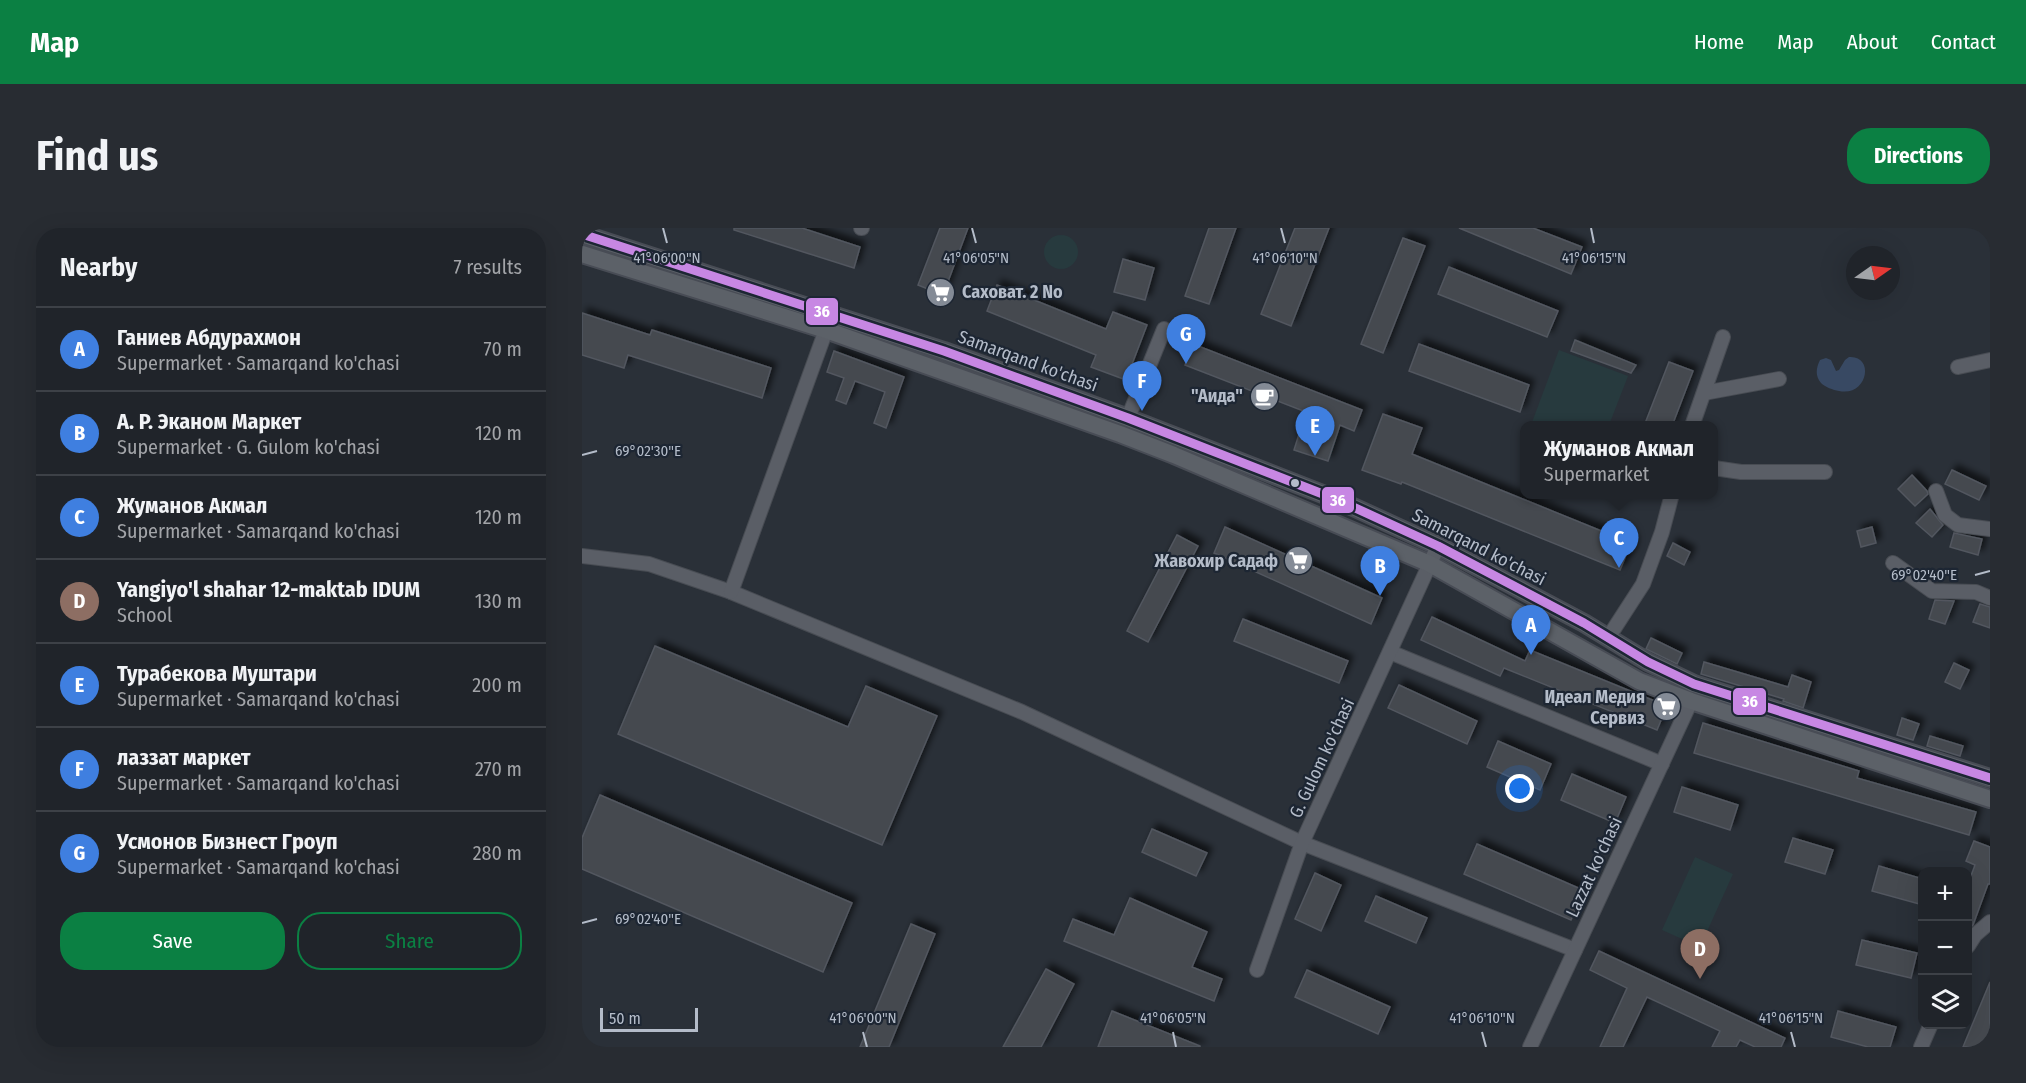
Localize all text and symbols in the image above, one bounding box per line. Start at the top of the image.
text: Map [30,26,79,59]
text: Home [1694,29,1744,55]
text: Map [1777,29,1814,55]
text: About [1847,29,1898,55]
text: Contact [1931,29,1996,55]
button: Directions [1847,128,1990,184]
text: Find us [36,131,158,181]
north arrow [1846,246,1900,300]
text: 41°06'00"N [633,249,701,267]
text: 41°06'05"N [943,249,1009,267]
text: 41°06'10"N [1252,249,1318,267]
text: 41°06'15"N [1562,249,1626,267]
text: Nearby [60,252,137,283]
text: 7 results [454,255,522,279]
supermarket icon: Саховат. 2 No [925,276,957,308]
place label: Саховат. 2 No [962,281,1063,303]
line badge: 36 [805,297,839,326]
text: 36 [813,302,830,321]
pin: G [1166,314,1206,364]
text: Ганиев Абдурахмон [117,324,301,351]
street label: Samarqand ko'chasi [955,326,1101,396]
text: A [74,337,85,361]
text: 70 m [484,337,522,361]
text: Supermarket · Samarqand ko'chasi [117,351,400,375]
pin: F [1122,362,1162,411]
cafe icon: "Аида" [1248,380,1280,412]
place label: "Аида" [1191,385,1243,407]
pin: E [1296,406,1334,456]
text: А. Р. Эканом Маркет [117,408,301,435]
text: B [74,421,85,445]
text: 120 m [475,421,522,445]
popup [1520,421,1718,499]
text: Supermarket · G. Gulom ko'chasi [117,435,380,459]
text: Жуманов Акмал [1544,435,1694,462]
text: 69°02'30"E [615,442,681,460]
text: Supermarket [1544,462,1649,486]
unlabelled marker [1289,477,1301,489]
line badge: 36 [1321,486,1355,514]
text: 36 [1329,491,1346,510]
text: Жуманов Акмал [117,492,267,519]
street label: Samarqand ko'chasi [1408,504,1550,590]
text: C [74,505,85,529]
text: 120 m [475,505,522,529]
pin: C [1600,518,1638,568]
text: Supermarket · Samarqand ko'chasi [117,519,400,543]
supermarket icon: Жавохир Садаф [1283,545,1315,577]
pin: B [1360,546,1400,596]
place label: Жавохир Садаф [1153,550,1278,572]
text: 69°02'40"E [1891,566,1957,584]
text: Yangiyo'l shahar 12-maktab IDUM [117,576,420,603]
text: D [74,589,85,613]
text: 130 m [475,589,522,613]
text: School [117,603,172,627]
pin: A [1512,606,1550,655]
text: Турабекова Муштари [117,660,317,687]
text: E [75,673,84,697]
text: 200 m [472,673,522,697]
place label: Идеал Медия Сервиз [1544,686,1645,729]
text: Supermarket · Samarqand ko'chasi [117,687,400,711]
line badge: 36 [1732,687,1767,716]
supermarket icon: Идеал Медия Сервиз [1650,691,1682,723]
text: 36 [1741,692,1758,711]
street label: G. Gulom ko'chasi [1285,695,1359,821]
text: лаззат маркет [117,744,250,771]
text: F [75,757,84,781]
text: 270 m [475,757,522,781]
text: Supermarket · Samarqand ko'chasi [117,771,400,795]
your location [1505,774,1534,803]
street label: Lazzat ko'chasi [1561,813,1627,921]
text: Усмонов Бизнест Гроуп [117,828,338,855]
text: G [74,841,85,865]
text: 280 m [473,841,522,865]
text: Supermarket · Samarqand ko'chasi [117,855,400,879]
map controls [1918,867,1972,1029]
button: + [1918,867,1972,921]
text: 69°02'40"E [615,910,681,928]
button: Save [60,912,285,970]
button: Share [297,912,522,970]
button: − [1918,921,1972,975]
pin: D [1680,930,1720,979]
button: layers [1918,975,1972,1029]
scale bar [600,1005,698,1032]
text: 50 m [609,1009,641,1028]
text: 41°06'00"N [829,1009,897,1027]
text: 41°06'05"N [1140,1009,1206,1027]
text: 41°06'10"N [1449,1009,1515,1027]
text: 41°06'15"N [1759,1009,1823,1027]

